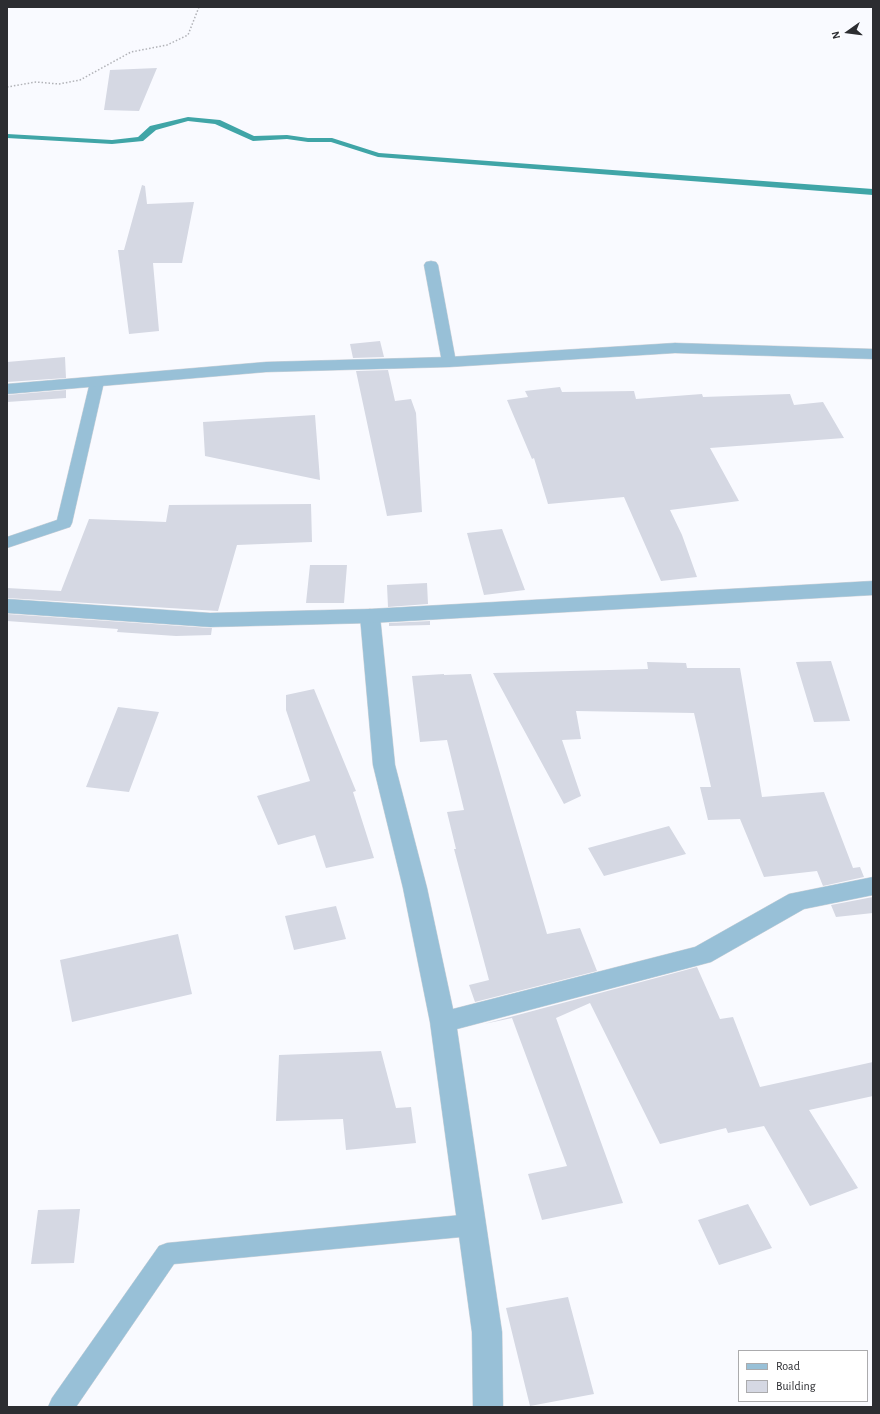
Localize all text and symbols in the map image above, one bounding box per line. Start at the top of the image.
north arrow [828,12,868,52]
text: N [830,30,842,40]
legend [738,1350,868,1402]
text: Road [776,1360,800,1372]
text: Building [776,1380,816,1392]

